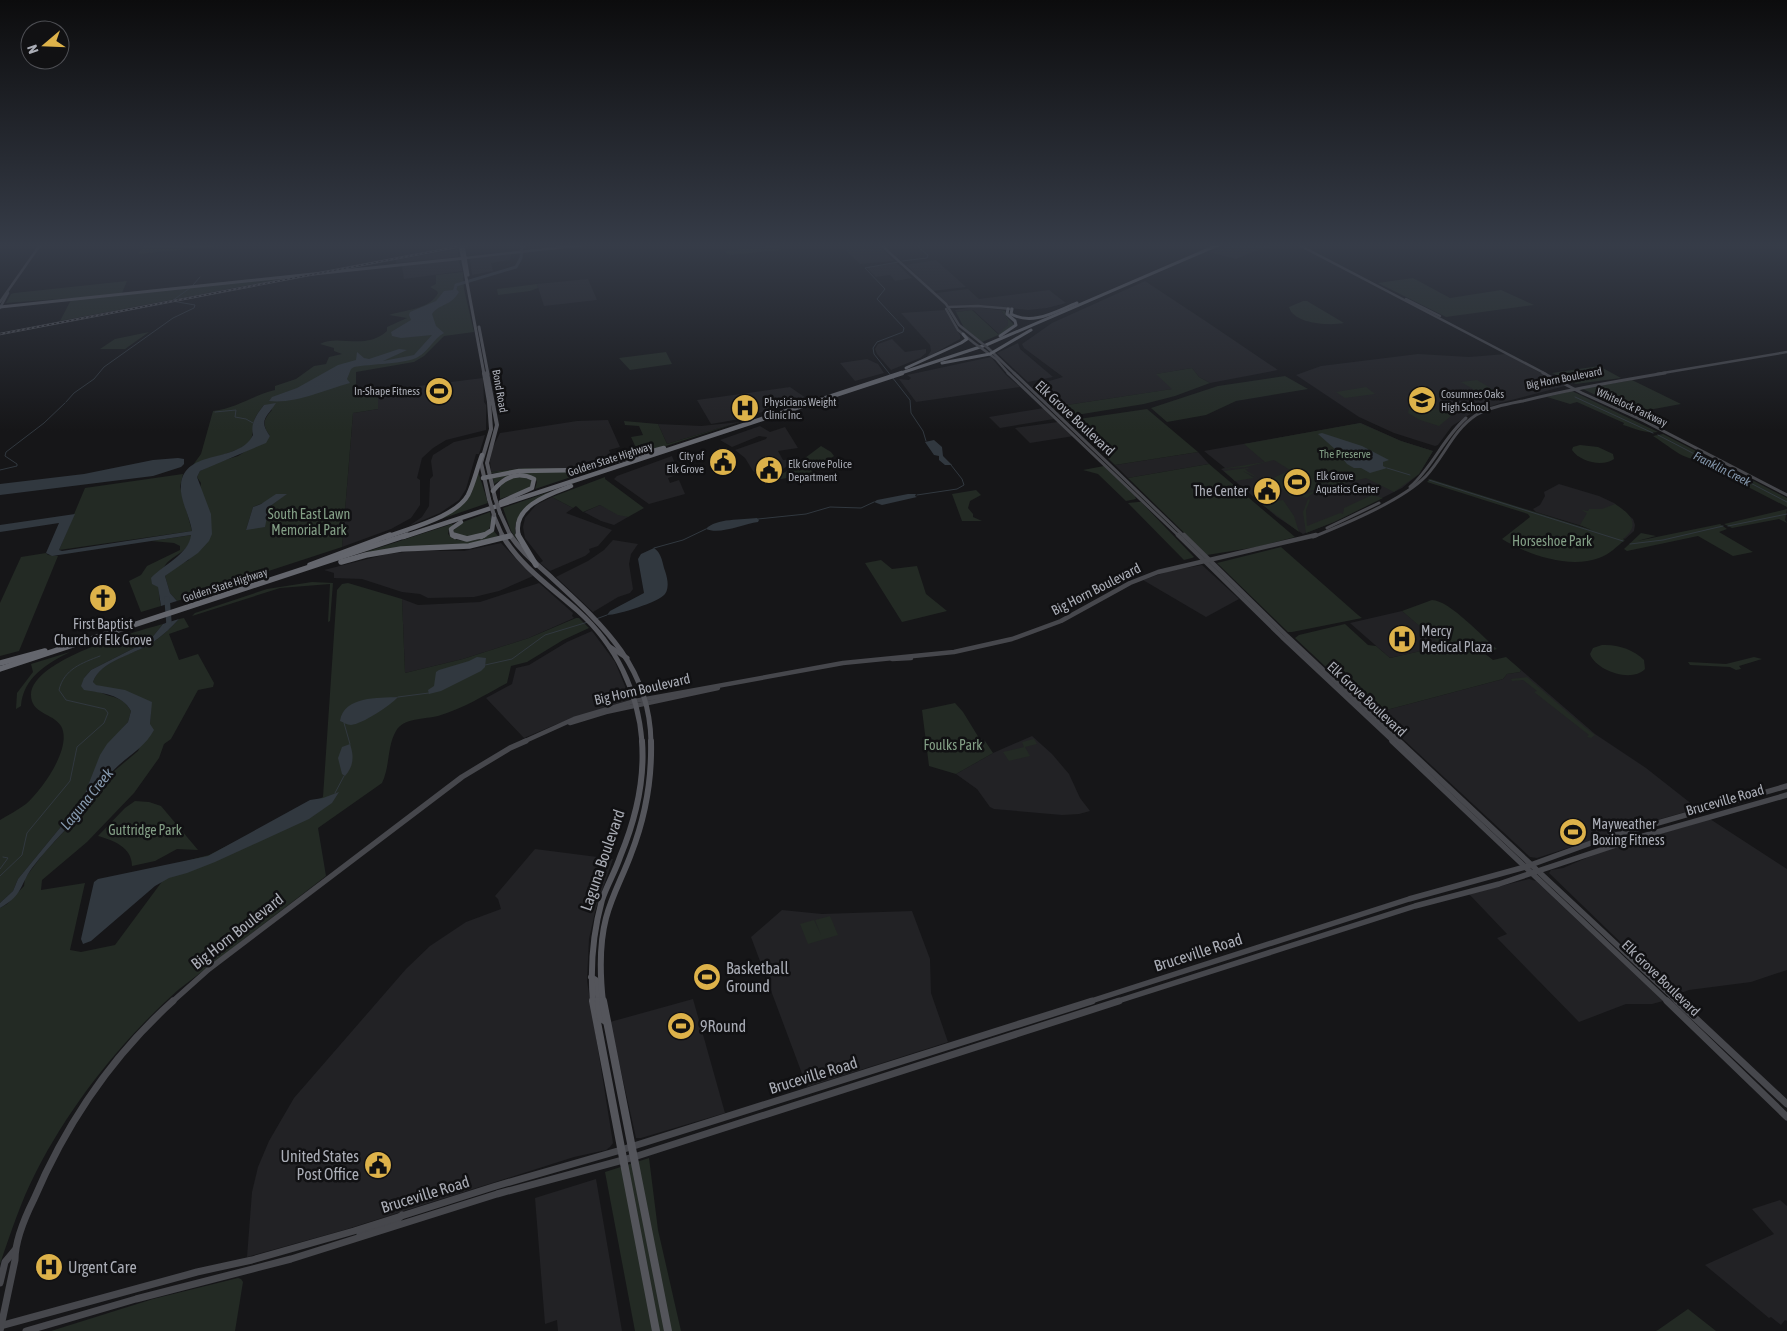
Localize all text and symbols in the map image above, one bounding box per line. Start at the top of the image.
north arrow [20,20,70,70]
text: N [24,43,42,56]
street label: Big Horn Boulevard [1525,365,1603,391]
street label: Bond Road [490,369,510,413]
sports icon: In-Shape Fitness [424,376,454,406]
street label: Elk Grove Boulevard [1032,377,1118,459]
place label: In-Shape Fitness [354,385,420,397]
school or university icon: Cosumnes Oaks High School [1407,385,1437,415]
street label: Whitelock Parkway [1595,385,1670,429]
place label: Cosumnes Oaks High School [1441,388,1504,413]
hospital icon: Physicians Weight Clinic Inc. [730,393,760,423]
place label: Physicians Weight Clinic Inc. [764,396,837,421]
street label: Golden State Highway [566,439,654,478]
public building icon: City of Elk Grove [708,447,738,477]
park label: The Preserve [1319,448,1371,460]
water label: Franklin Creek [1691,449,1754,490]
place label: City of Elk Grove [667,450,704,475]
public building icon: Elk Grove Police Department [754,455,784,485]
place label: Elk Grove Police Department [788,458,852,483]
sports icon: Elk Grove Aquatics Center [1282,467,1312,497]
place label: Elk Grove Aquatics Center [1316,470,1380,495]
public building icon: The Center [1252,476,1282,506]
place label: The Center [1193,483,1249,499]
park label: South East Lawn Memorial Park [268,506,350,538]
park label: Horseshoe Park [1512,533,1592,549]
street label: Big Horn Boulevard [1049,560,1143,618]
street label: Golden State Highway [181,565,269,604]
church icon: First Baptist Church of Elk Grove [88,583,118,613]
place label: First Baptist Church of Elk Grove [54,616,152,648]
place label: Mercy Medical Plaza [1421,623,1492,655]
hospital icon: Mercy Medical Plaza [1387,624,1417,654]
street label: Elk Grove Boulevard [1324,658,1410,740]
street label: Big Horn Boulevard [592,670,692,708]
park label: Foulks Park [924,737,982,753]
water label: Laguna Creek [57,764,117,833]
street label: Bruceville Road [1684,781,1766,819]
street label: Laguna Boulevard [576,807,629,913]
place label: Mayweather Boxing Fitness [1592,816,1665,848]
sports icon: Mayweather Boxing Fitness [1558,817,1588,847]
park label: Guttridge Park [108,822,182,838]
street label: Big Horn Boulevard [187,889,287,973]
street label: Bruceville Road [1152,929,1244,975]
street label: Elk Grove Boulevard [1619,937,1703,1019]
place label: Basketball Ground [726,959,790,995]
sports icon: Basketball Ground [692,962,722,992]
sports icon: 9Round [666,1011,696,1041]
place label: 9Round [700,1017,746,1035]
street label: Bruceville Road [767,1053,859,1097]
place label: United States Post Office [281,1147,359,1183]
public building icon: United States Post Office [363,1150,393,1180]
street label: Bruceville Road [379,1172,471,1216]
hospital icon: Urgent Care [34,1252,64,1282]
place label: Urgent Care [68,1258,137,1277]

